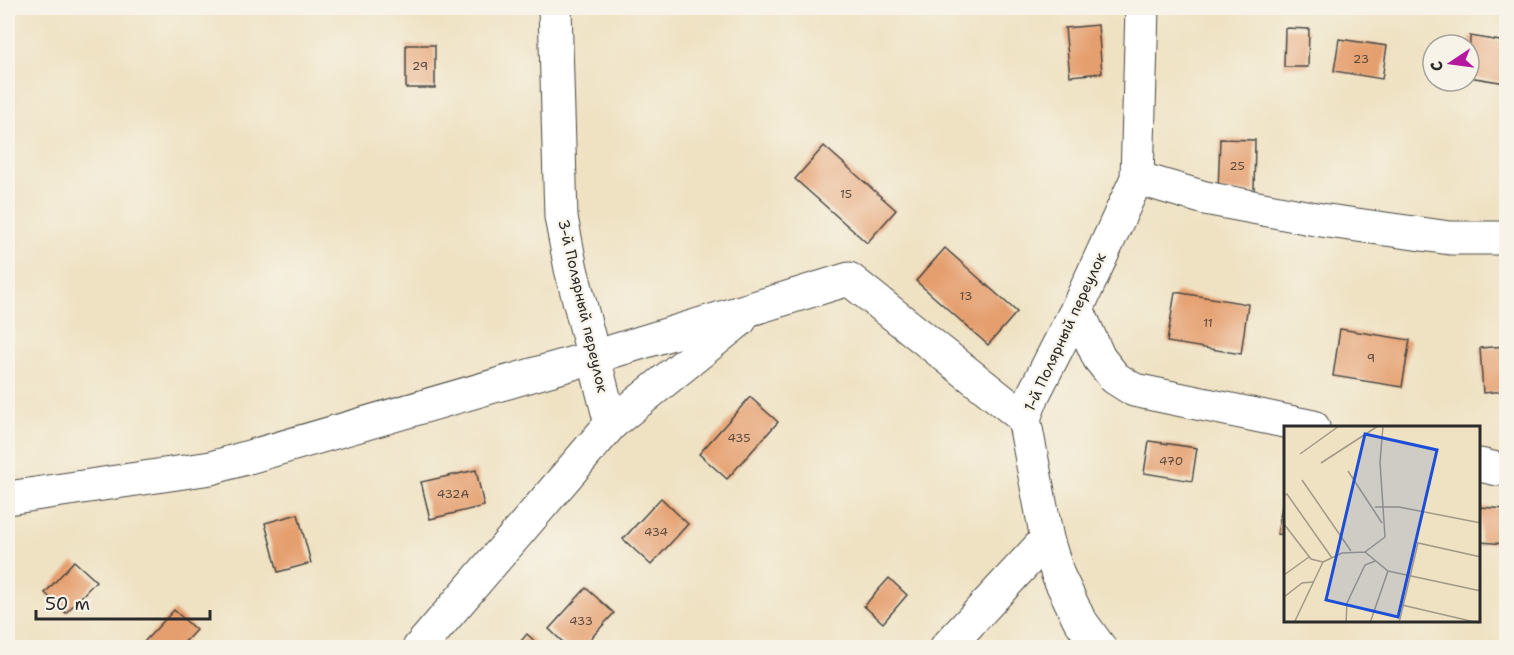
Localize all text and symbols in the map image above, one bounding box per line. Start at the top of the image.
north arrow [1421,33,1481,93]
house number: 23 [1353,51,1369,67]
house number: 29 [412,58,428,74]
text: С [1425,59,1448,73]
house number: 25 [1229,158,1245,174]
house number: 15 [840,186,852,202]
street label: 3-й Полярный переулок [553,217,613,395]
street label: 1-й Полярный переулок [1019,249,1111,415]
house number: 13 [960,288,972,304]
house number: 11 [1203,315,1213,331]
house number: 9 [1367,350,1375,366]
inset map [1284,426,1481,622]
house number: 435 [728,430,750,446]
house number: 470 [1159,453,1183,469]
house number: 432А [437,486,469,502]
house number: 434 [644,524,668,540]
scale bar [36,583,210,621]
text: 50 m [45,592,90,616]
house number: 433 [569,613,593,629]

